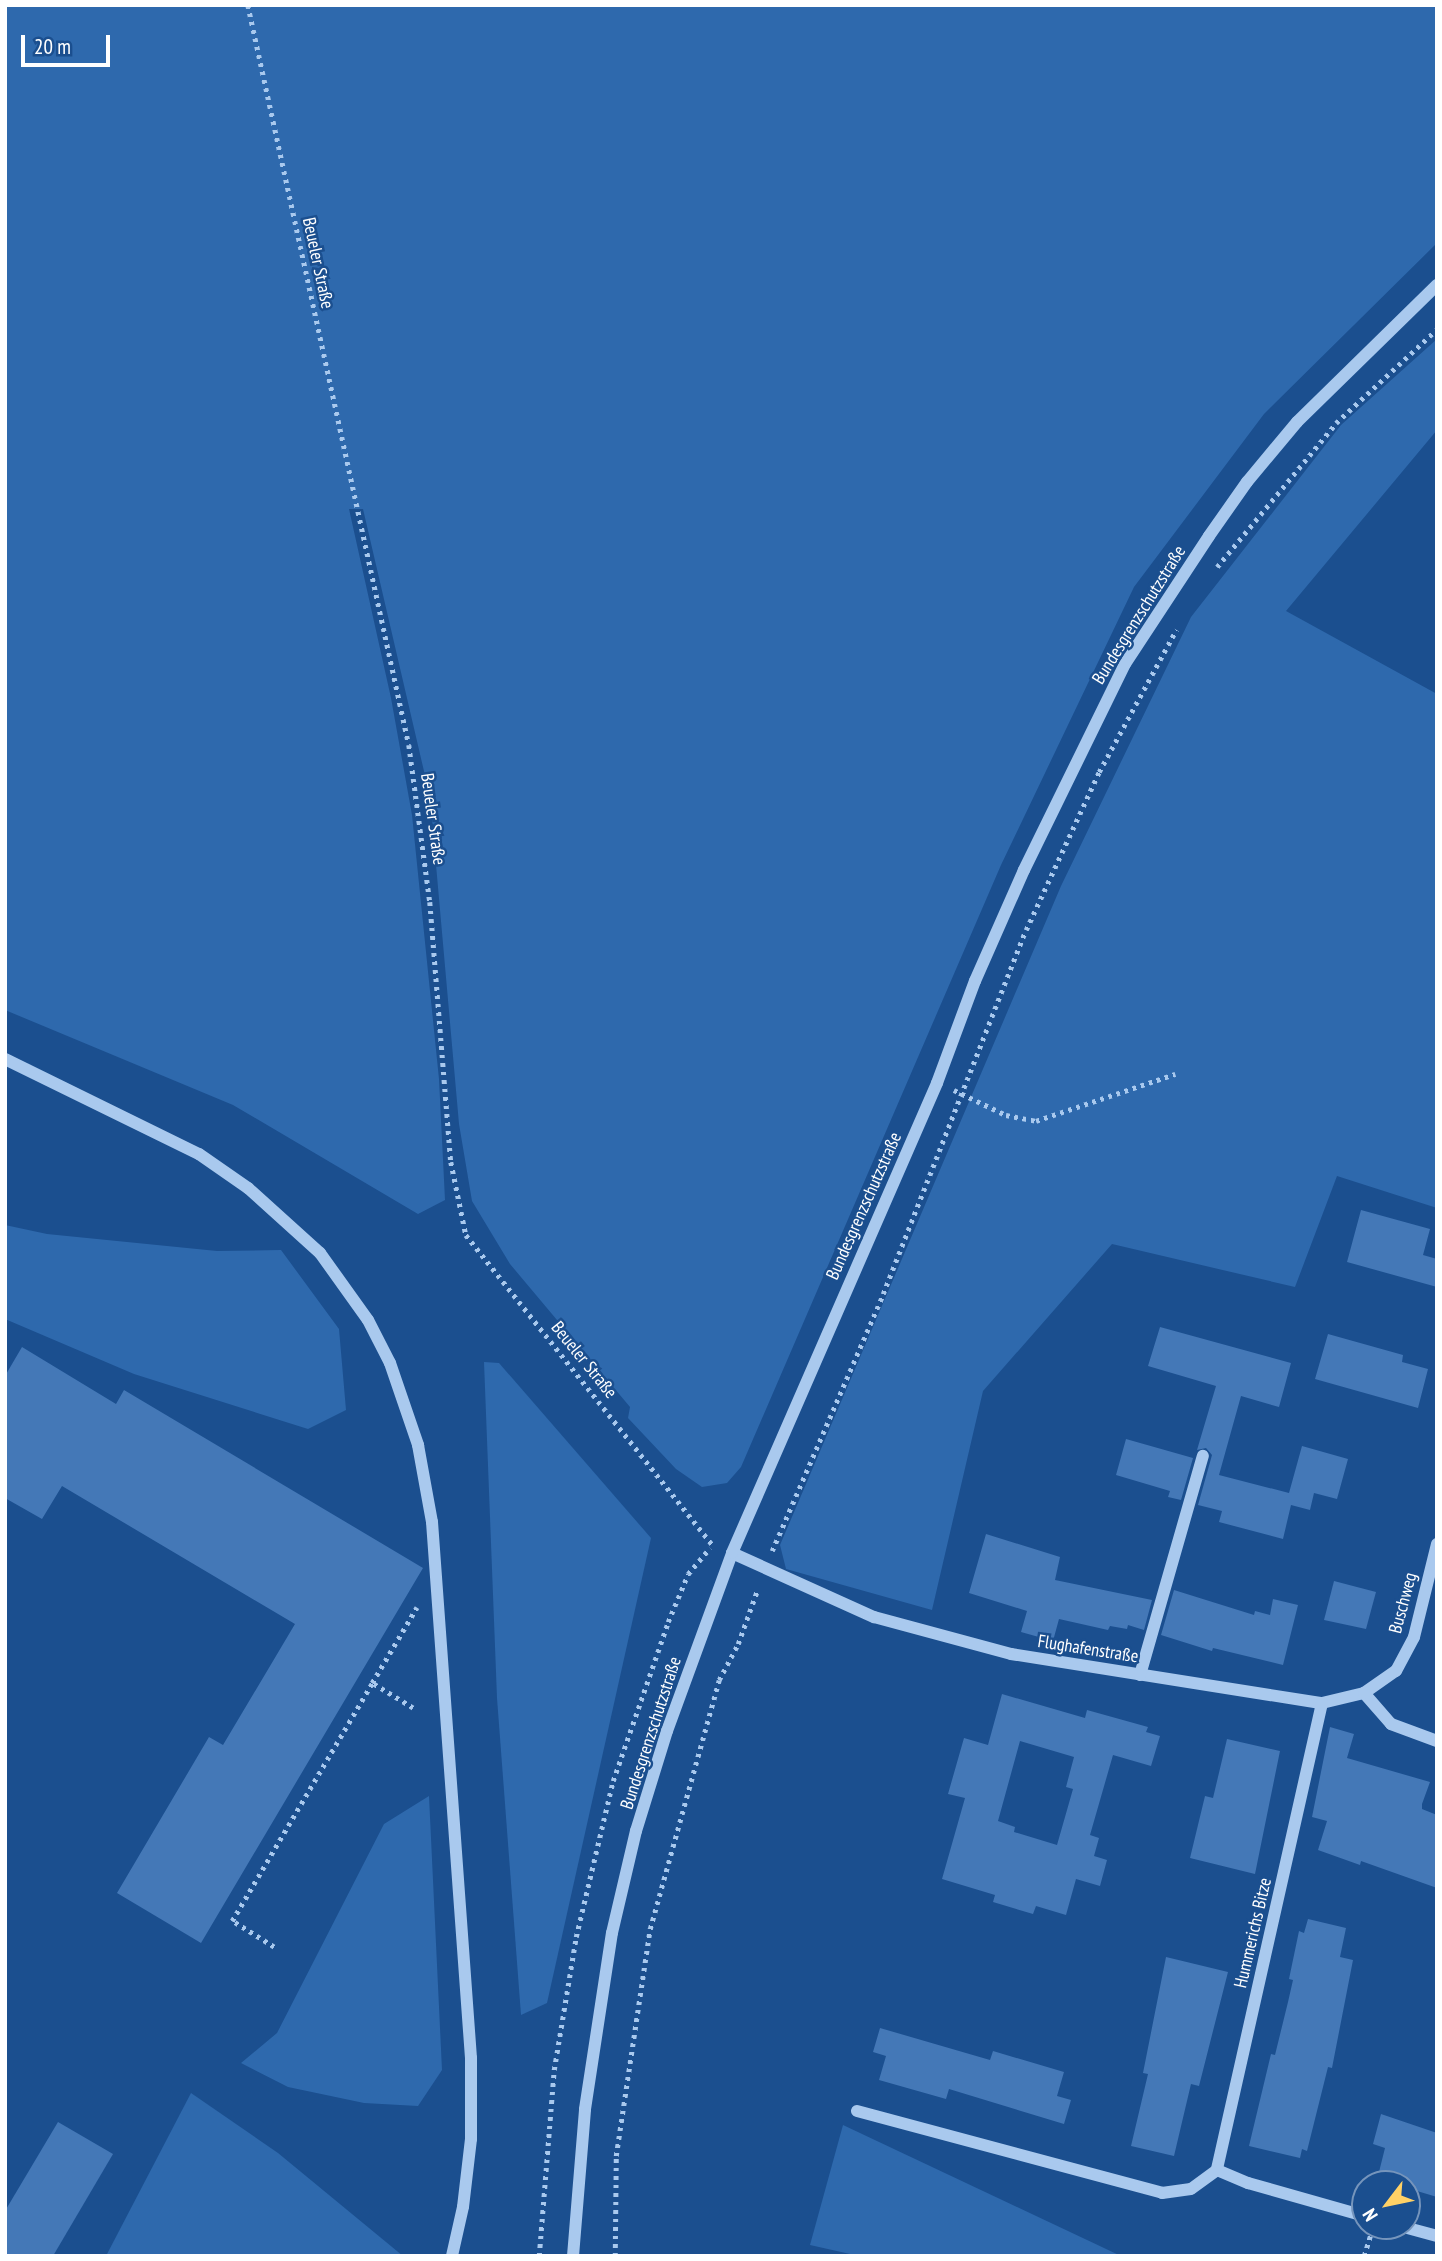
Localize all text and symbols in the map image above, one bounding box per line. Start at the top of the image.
scale bar [24,21,114,65]
text: 20 m [34,33,71,60]
street label: Beueler Straße [298,215,338,311]
street label: Bundesgrenzschutzstraße [1088,542,1190,688]
street label: Beueler Straße [416,772,450,866]
street label: Bundesgrenzschutzstraße [822,1129,906,1283]
street label: Beueler Straße [546,1317,622,1403]
street label: Buschweg [1385,1570,1421,1636]
street label: Flughafenstraße [1036,1630,1140,1668]
street label: Bundesgrenzschutzstraße [616,1654,686,1812]
street label: Hummerichs Bitze [1230,1876,1276,1990]
north arrow [1351,2170,1421,2240]
text: N [1357,2204,1383,2226]

